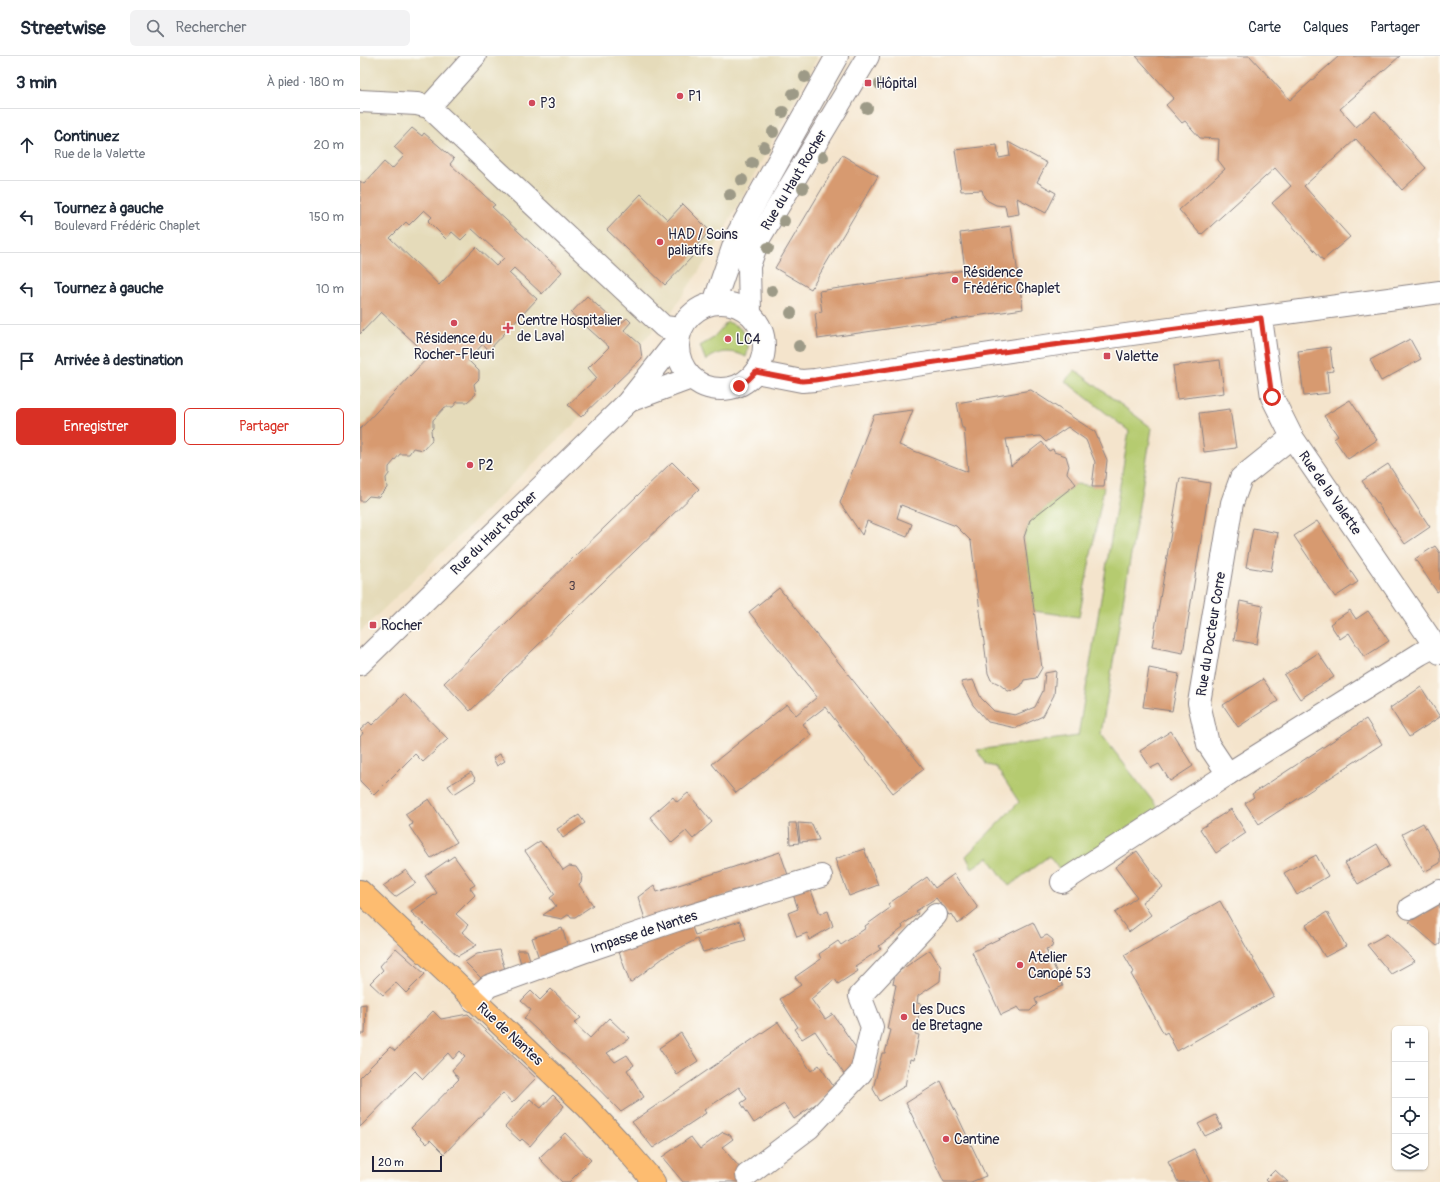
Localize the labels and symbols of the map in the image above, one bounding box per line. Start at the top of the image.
place label: Hôpital [876,75,917,92]
marker: Hôpital [863,78,873,88]
place label: P1 [688,88,701,105]
marker: P1 [675,91,685,101]
place label: P3 [540,95,556,112]
marker: P3 [527,98,537,108]
street label: Rue du Haut Rocher [757,127,831,233]
place label: HAD / Soins paliatifs [668,226,739,259]
marker: HAD / Soins paliatifs [655,237,665,247]
place label: Résidence Frédéric Chaplet [963,264,1060,297]
marker: Résidence Frédéric Chaplet [950,275,960,285]
place label: Centre Hospitalier de Laval [517,312,622,345]
marker: Résidence du Rocher-Fleuri [449,318,459,328]
marker: Centre Hospitalier de Laval [502,322,514,334]
place label: Résidence du Rocher-Fleuri [414,330,495,363]
place label: LC4 [736,331,761,348]
marker: LC4 [723,334,733,344]
place label: Valette [1115,348,1158,365]
marker: Valette [1102,351,1112,361]
route end [730,377,748,395]
route start [1263,388,1281,406]
street label: Rue de la Valette [1295,448,1365,538]
place label: P2 [478,457,494,474]
marker: P2 [465,460,475,470]
street label: Rue du Haut Rocher [447,487,541,579]
street label: Rue du Docteur Corre [1193,570,1229,697]
house number: 3 [569,579,576,594]
place label: Rocher [381,617,422,634]
marker: Rocher [368,620,378,630]
street label: Impasse de Nantes [589,907,700,957]
place label: Atelier Canopé 53 [1028,949,1091,982]
marker: Atelier Canopé 53 [1015,960,1025,970]
street label: Rue de Nantes [473,999,547,1069]
place label: Les Ducs de Bretagne [912,1001,983,1034]
marker: Les Ducs de Bretagne [899,1012,909,1022]
place label: Cantine [954,1131,999,1148]
marker: Cantine [941,1134,951,1144]
scale bar [372,1154,442,1173]

